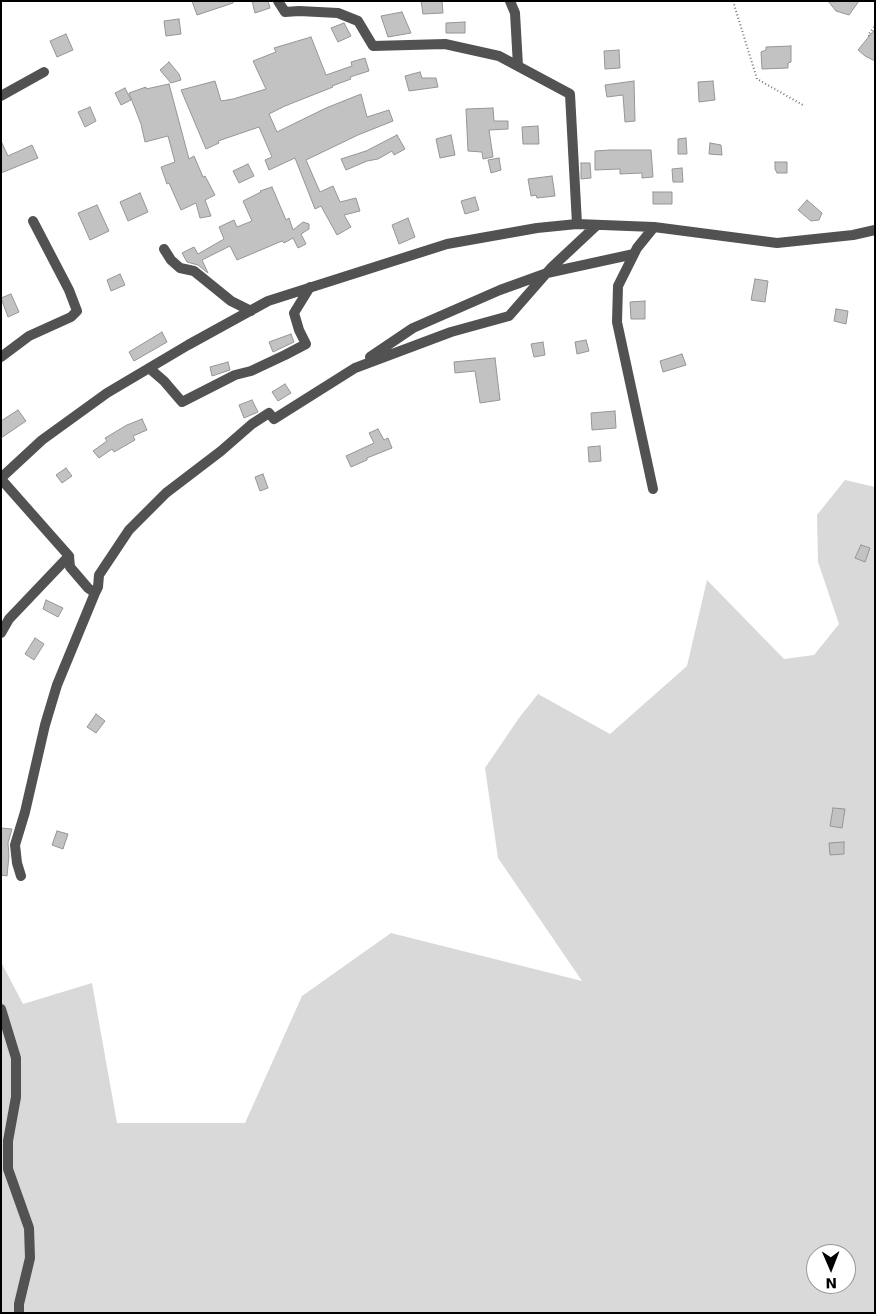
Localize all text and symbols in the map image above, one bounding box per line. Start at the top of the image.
north arrow [806,1244,856,1294]
text: N [825,1275,837,1291]

